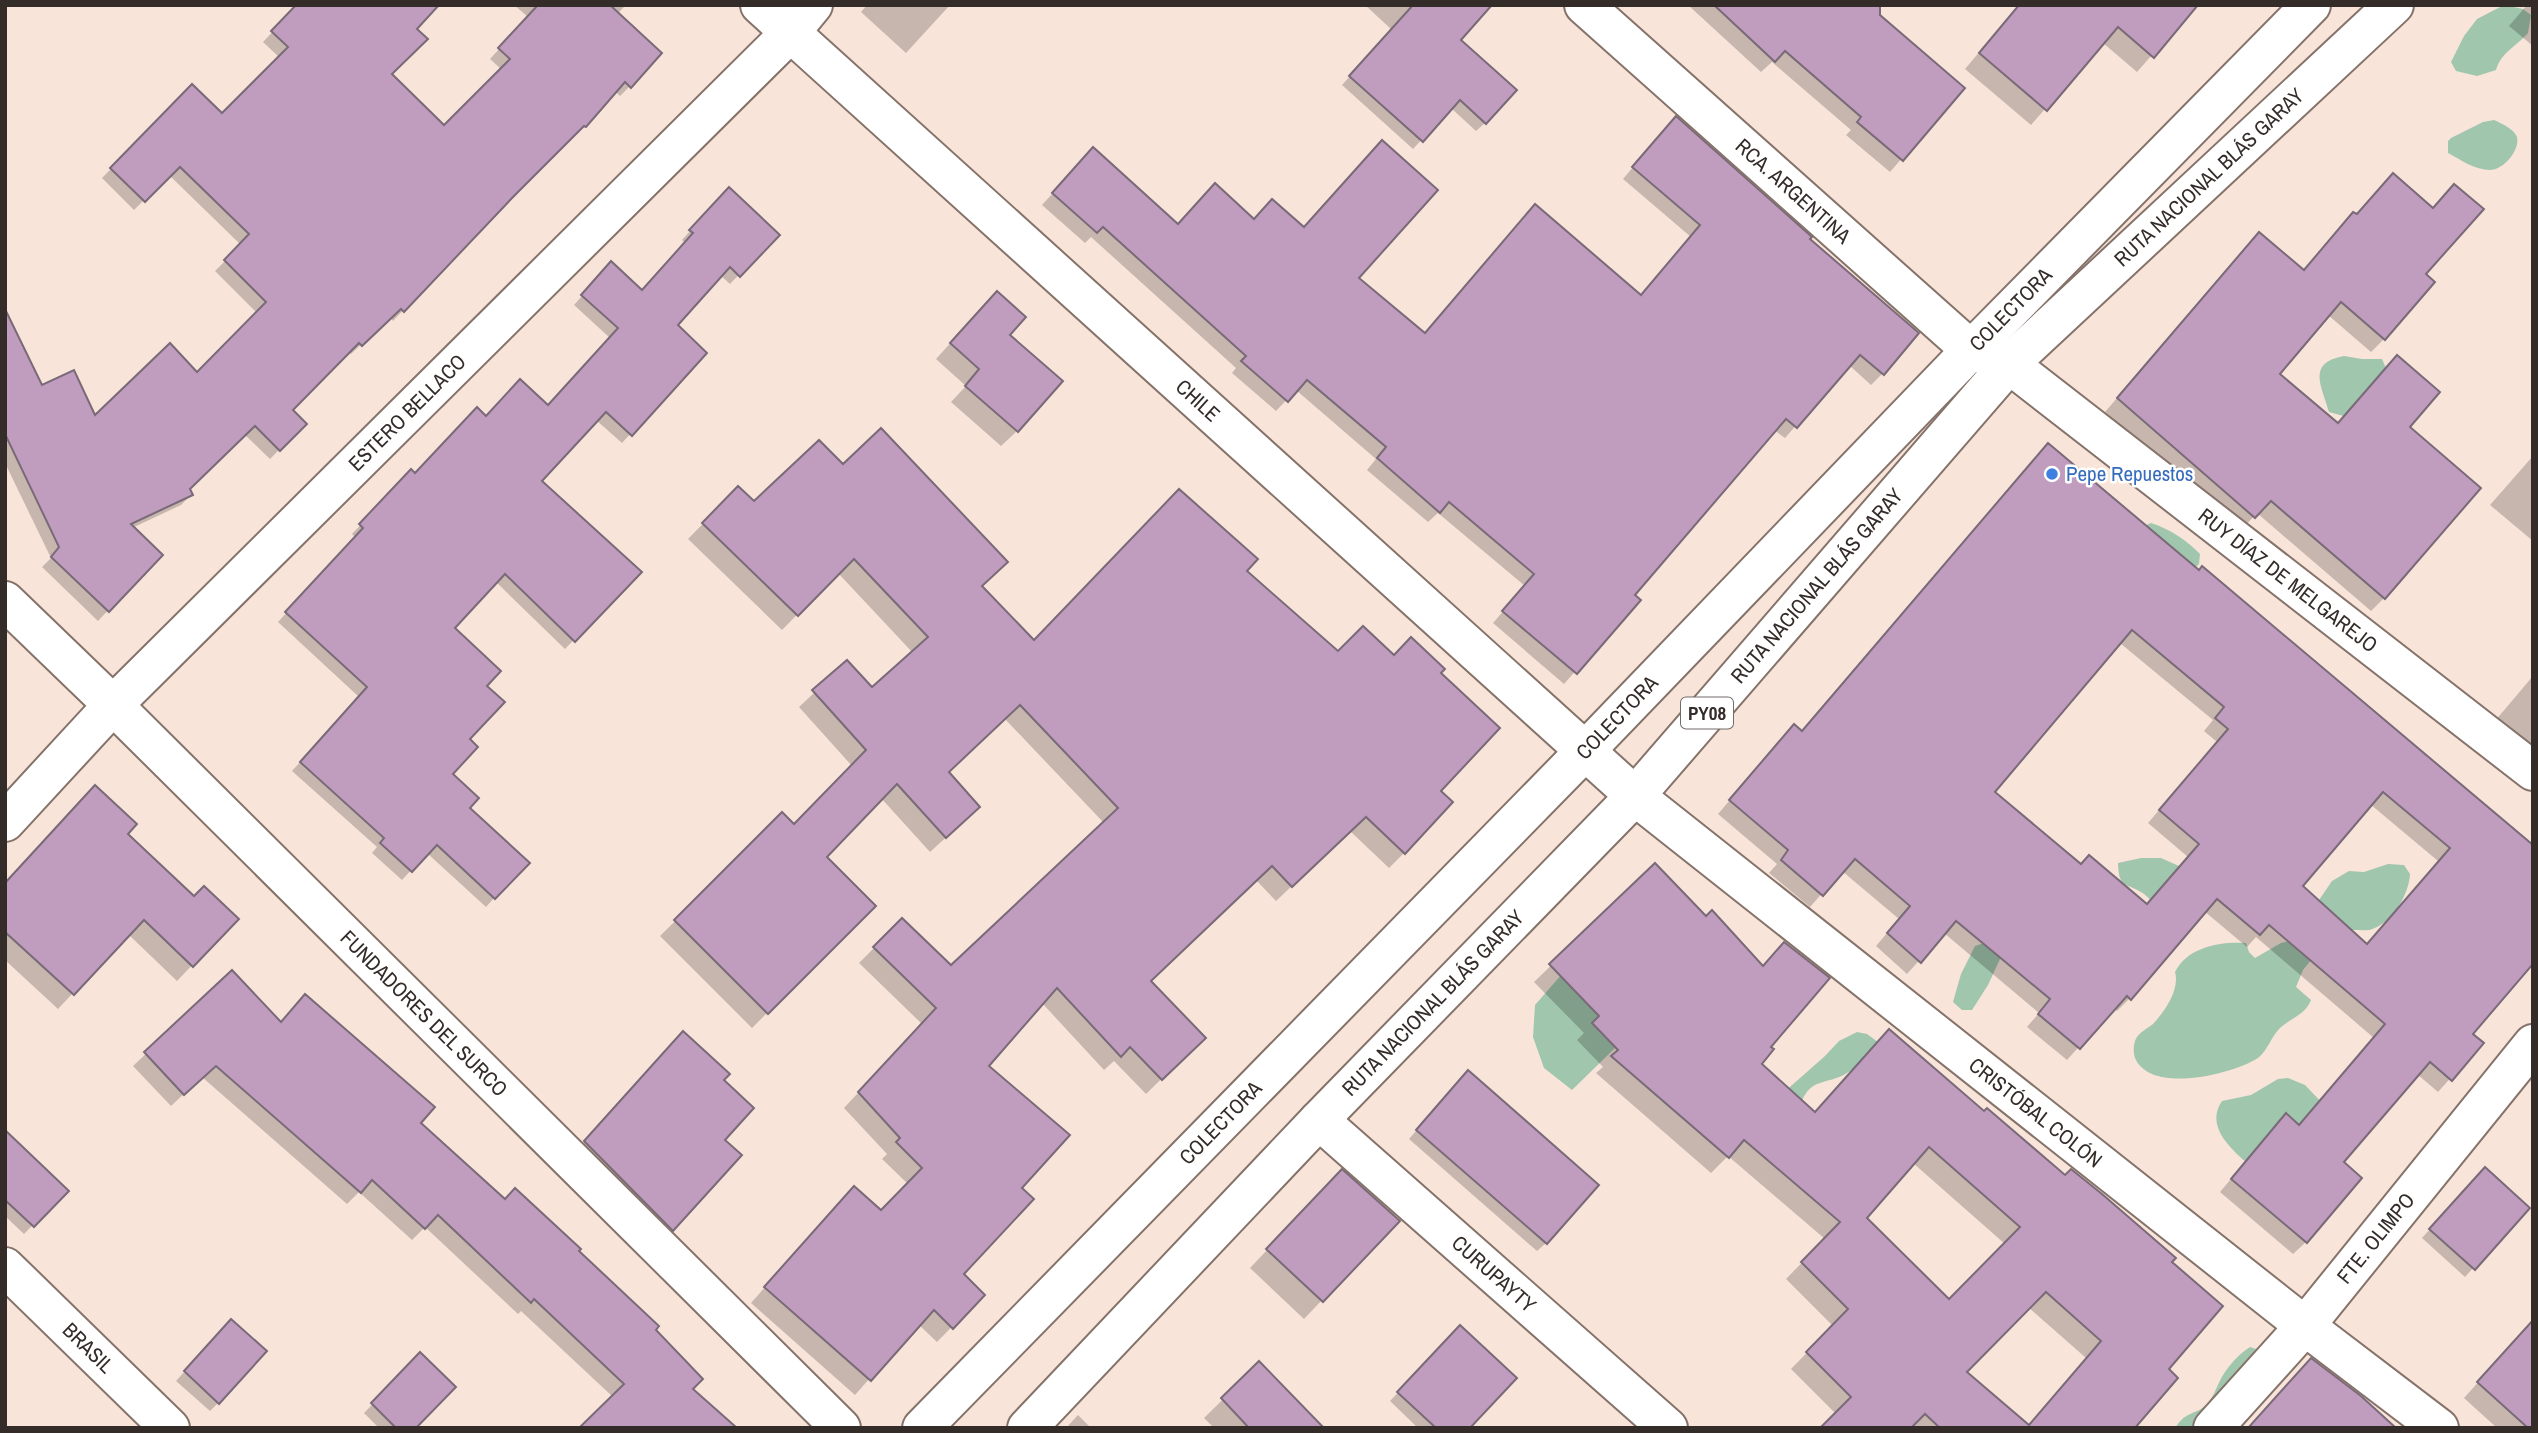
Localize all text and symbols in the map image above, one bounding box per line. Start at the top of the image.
street label: RUTA NACIONAL BLÁS GARAY [2108,81,2310,273]
street label: RCA. ARGENTINA [1729,132,1858,251]
street label: COLECTORA [1963,261,2059,357]
street label: ESTERO BELLACO [342,347,472,477]
street label: CHILE [1169,373,1227,428]
place label: Pepe Repuestos [2066,459,2193,488]
marker: Pepe Repuestos [2044,466,2060,482]
street label: RUTA NACIONAL BLÁS GARAY [1724,481,1910,689]
street label: RUY DÍAZ DE MELGAREJO [2192,501,2384,659]
street label: COLECTORA [1569,668,1665,766]
road number: PY08 [1681,698,1733,728]
street label: RUTA NACIONAL BLÁS GARAY [1335,903,1531,1102]
street label: FUNDADORES DEL SURCO [334,924,514,1103]
street label: CRISTÓBAL COLÓN [1963,1050,2109,1174]
street label: COLECTORA [1173,1074,1269,1171]
street label: FTE. OLIMPO [2330,1187,2421,1290]
street label: CURUPAYTY [1446,1229,1543,1319]
street label: BRASIL [56,1316,121,1380]

